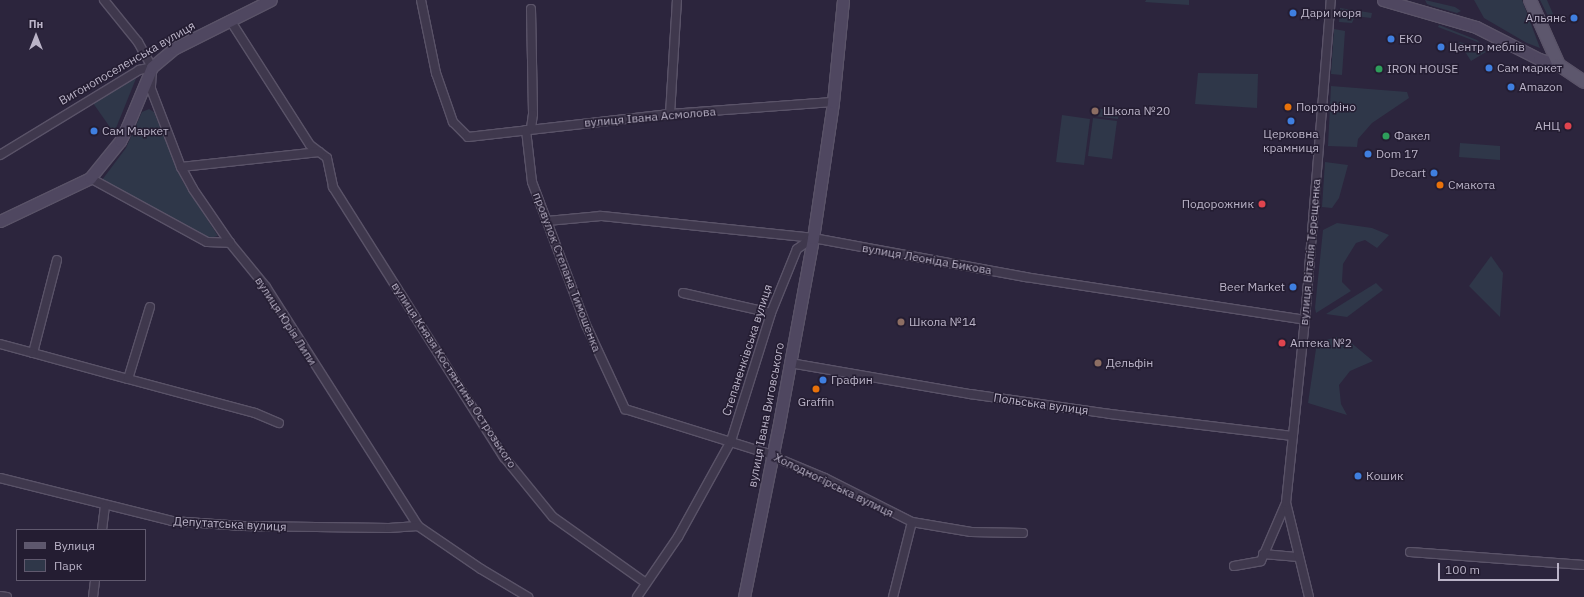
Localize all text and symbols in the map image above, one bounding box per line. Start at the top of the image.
place label: Дари моря [1301,6,1361,20]
marker: Дари моря [1288,8,1298,18]
place label: Альянс [1526,11,1566,25]
marker: Альянс [1569,13,1579,23]
north arrow [16,16,56,56]
text: Пн [29,17,43,31]
street label: Вигонопоселенська вулиця [56,18,198,108]
place label: ЕКО [1399,32,1422,46]
marker: ЕКО [1386,34,1396,44]
place label: Центр меблів [1449,40,1525,54]
marker: Центр меблів [1436,42,1446,52]
place label: Сам маркет [1497,61,1562,75]
place label: IRON HOUSE [1387,62,1458,76]
marker: Сам маркет [1484,63,1494,73]
marker: IRON HOUSE [1374,64,1384,74]
place label: Amazon [1519,80,1563,94]
marker: Amazon [1506,82,1516,92]
place label: Портофіно [1296,100,1356,114]
marker: Портофіно [1283,102,1293,112]
street label: вулиця Івана Асмолова [584,104,716,130]
place label: Школа №20 [1103,104,1170,118]
marker: Школа №20 [1090,106,1100,116]
marker: Церковна крамниця [1286,116,1296,126]
place label: АНЦ [1535,119,1560,133]
marker: АНЦ [1563,121,1573,131]
place label: Сам Маркет [102,124,169,138]
marker: Сам Маркет [89,126,99,136]
place label: Церковна крамниця [1263,127,1319,155]
place label: Факел [1394,129,1430,143]
marker: Факел [1381,131,1391,141]
place label: Dom 17 [1376,147,1418,161]
marker: Dom 17 [1363,149,1373,159]
place label: Decart [1390,166,1426,180]
marker: Decart [1429,168,1439,178]
street label: вулиця Віталія Терещенка [1296,178,1324,326]
place label: Смакота [1448,178,1495,192]
marker: Смакота [1435,180,1445,190]
street label: провулок Степана Тимошенка [530,190,604,354]
place label: Подорожник [1182,197,1254,211]
marker: Подорожник [1257,199,1267,209]
street label: вулиця Леоніда Бикова [861,240,993,278]
street label: вулиця Юрія Липи [252,274,320,368]
street label: вулиця Князя Костянтина Острозького [388,279,520,471]
place label: Beer Market [1219,280,1285,294]
street label: Степаненківська вулиця [719,282,775,418]
marker: Beer Market [1288,282,1298,292]
place label: Школа №14 [909,315,976,329]
marker: Школа №14 [896,317,906,327]
place label: Аптека №2 [1290,336,1352,350]
marker: Аптека №2 [1277,338,1287,348]
street label: вулиця Івана Виговського [745,341,787,489]
place label: Дельфін [1106,356,1153,370]
marker: Дельфін [1093,358,1103,368]
place label: Графин [831,373,873,387]
marker: Графин [818,375,828,385]
marker: Graffin [811,384,821,394]
street label: Польська вулиця [993,390,1089,418]
place label: Graffin [798,395,834,409]
street label: Холодногірська вулиця [772,450,896,520]
place label: Кошик [1366,469,1404,483]
marker: Кошик [1353,471,1363,481]
street label: Депутатська вулиця [173,514,287,534]
legend [16,529,146,581]
text: Вулиця [54,538,95,553]
scale bar [1440,555,1561,581]
text: Парк [54,558,82,573]
text: 100 m [1445,562,1480,577]

